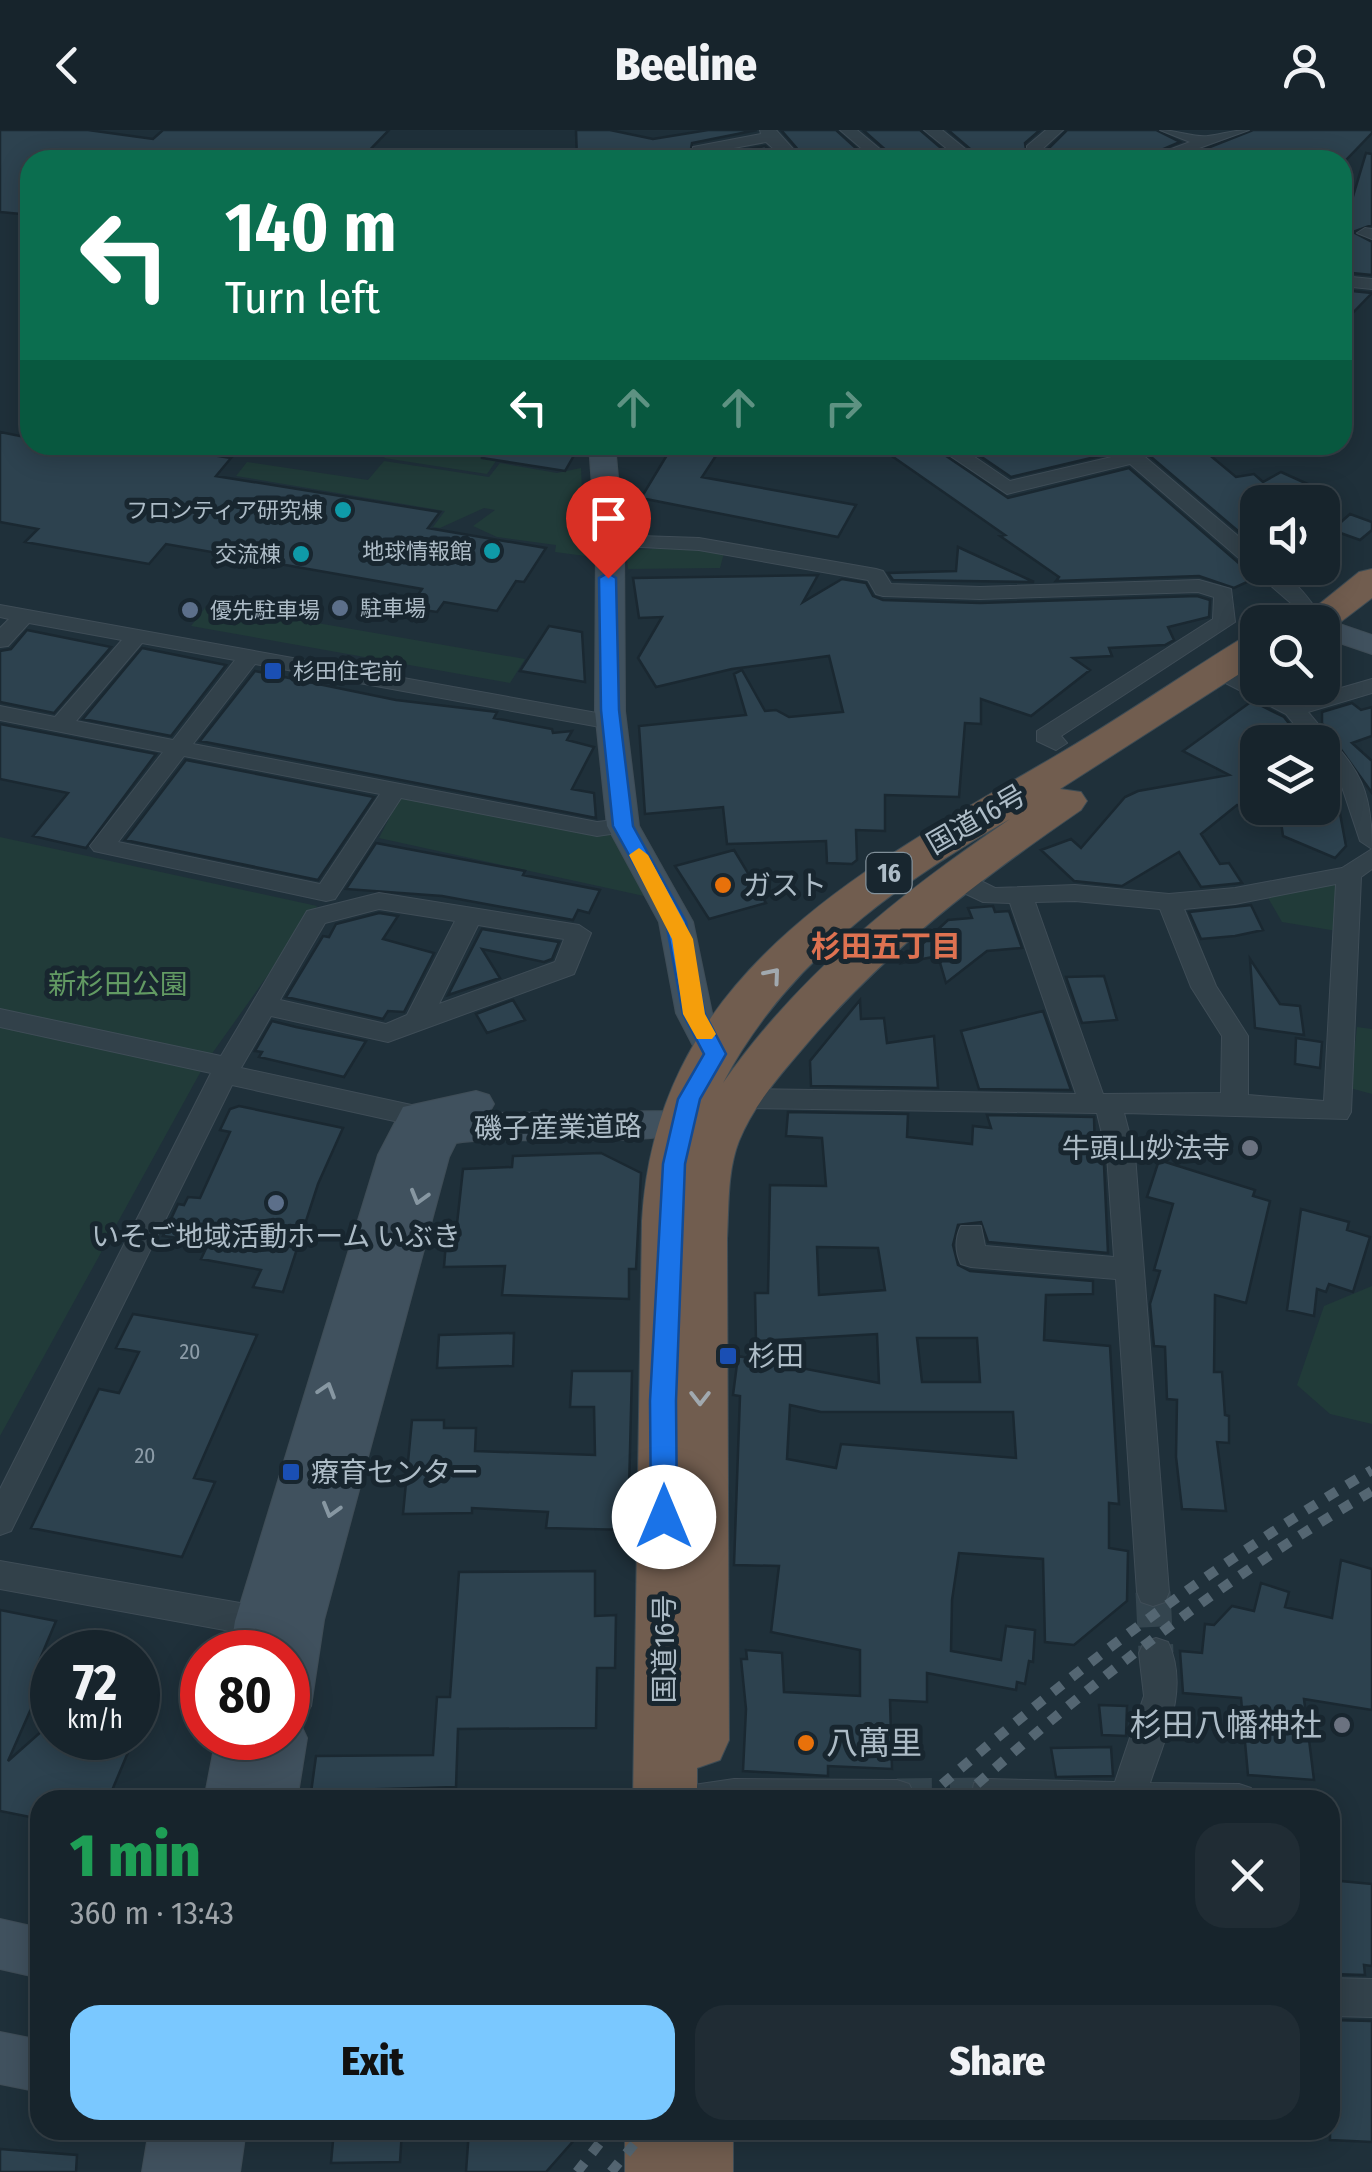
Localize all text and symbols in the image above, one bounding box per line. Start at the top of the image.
icon: back [40,38,95,93]
text: Beeline [615,38,757,92]
icon: person [1277,38,1332,93]
text: 140 m [225,186,397,270]
icon: left [60,190,190,320]
text: Turn left [225,271,380,325]
icon: left [501,380,556,435]
icon: ahead [606,380,661,435]
icon: ahead [711,380,766,435]
icon: right [816,380,871,435]
pin [566,476,651,579]
map controls [1240,485,1340,825]
button: sound [1240,485,1340,585]
icon: arrive [581,491,636,546]
place label: フロンティア研究棟 [126,497,323,524]
marker: フロンティア研究棟 [332,499,354,521]
place label: 地球情報館 [362,538,472,565]
marker: 地球情報館 [481,540,503,562]
place label: 交流棟 [215,541,281,568]
marker: 交流棟 [290,543,312,565]
place label: 駐車場 [360,595,426,622]
place label: 優先駐車場 [210,597,320,624]
marker: 駐車場 [329,597,351,619]
marker: 優先駐車場 [179,599,201,621]
button: search [1240,605,1340,705]
place label: 杉田住宅前 [293,658,403,685]
marker: 杉田住宅前 [262,660,284,682]
button: layers [1240,725,1340,825]
street label: 国道16号 [921,778,1032,861]
road number: 16 [866,853,912,893]
place label: ガスト [743,869,827,902]
marker: ガスト [712,874,734,896]
district label: 杉田五丁目 [811,929,961,965]
park label: 新杉田公園 [48,968,188,1001]
one-way arrow [761,969,779,987]
street label: 磯子産業道路 [474,1110,642,1145]
place label: 牛頭山妙法寺 [1062,1132,1230,1165]
marker: 牛頭山妙法寺 [1239,1137,1261,1159]
one-way arrow [409,1188,430,1206]
marker: いそご地域活動ホーム いぶき [265,1192,287,1214]
place label: いそご地域活動ホーム いぶき [91,1220,461,1253]
house number: 20 [179,1338,201,1365]
place label: 杉田 [748,1340,804,1373]
marker: 杉田 [717,1345,739,1367]
one-way arrow [315,1383,336,1400]
one-way arrow [689,1392,711,1407]
house number: 20 [134,1442,156,1469]
place label: 療育センター [311,1456,479,1489]
marker: 療育センター [280,1461,302,1483]
position arrow [612,1465,716,1569]
one-way arrow [322,1501,343,1519]
street label: 国道16号 [648,1595,681,1703]
speed limit sign: 80 [180,1630,310,1760]
text: 72 [73,1653,117,1713]
text: km/h [67,1705,123,1735]
place label: 杉田八幡神社 [1130,1706,1322,1744]
marker: 杉田八幡神社 [1331,1714,1353,1736]
place label: 八萬里 [826,1724,922,1762]
marker: 八萬里 [795,1732,817,1754]
text: 1 min [70,1820,201,1892]
button: close [1195,1823,1300,1928]
text: 360 m · 13:43 [70,1894,234,1932]
button: Exit [70,2005,675,2120]
button: Share [695,2005,1300,2120]

